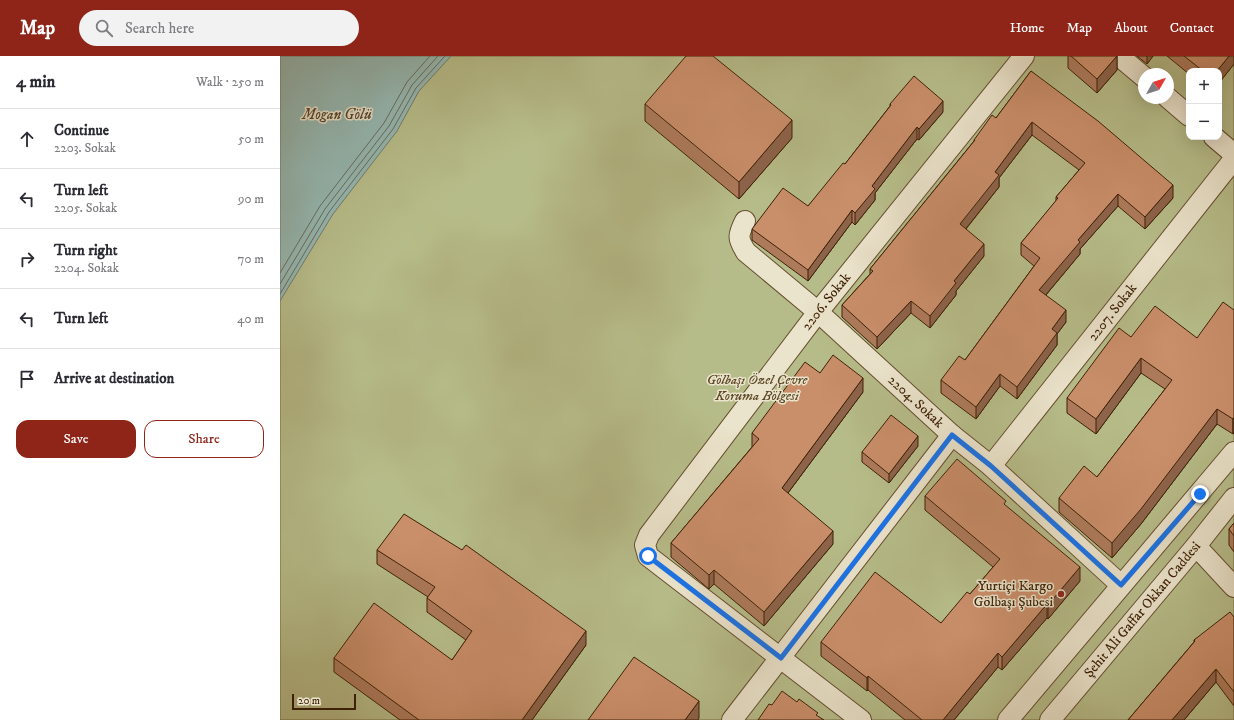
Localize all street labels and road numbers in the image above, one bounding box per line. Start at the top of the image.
street label: 2206. Sokak [798,269,855,334]
street label: 2207. Sokak [1084,280,1141,345]
street label: 2204. Sokak [884,371,948,432]
street label: Şehit Ali Gaffar Okkan Caddesi [1080,538,1205,682]

